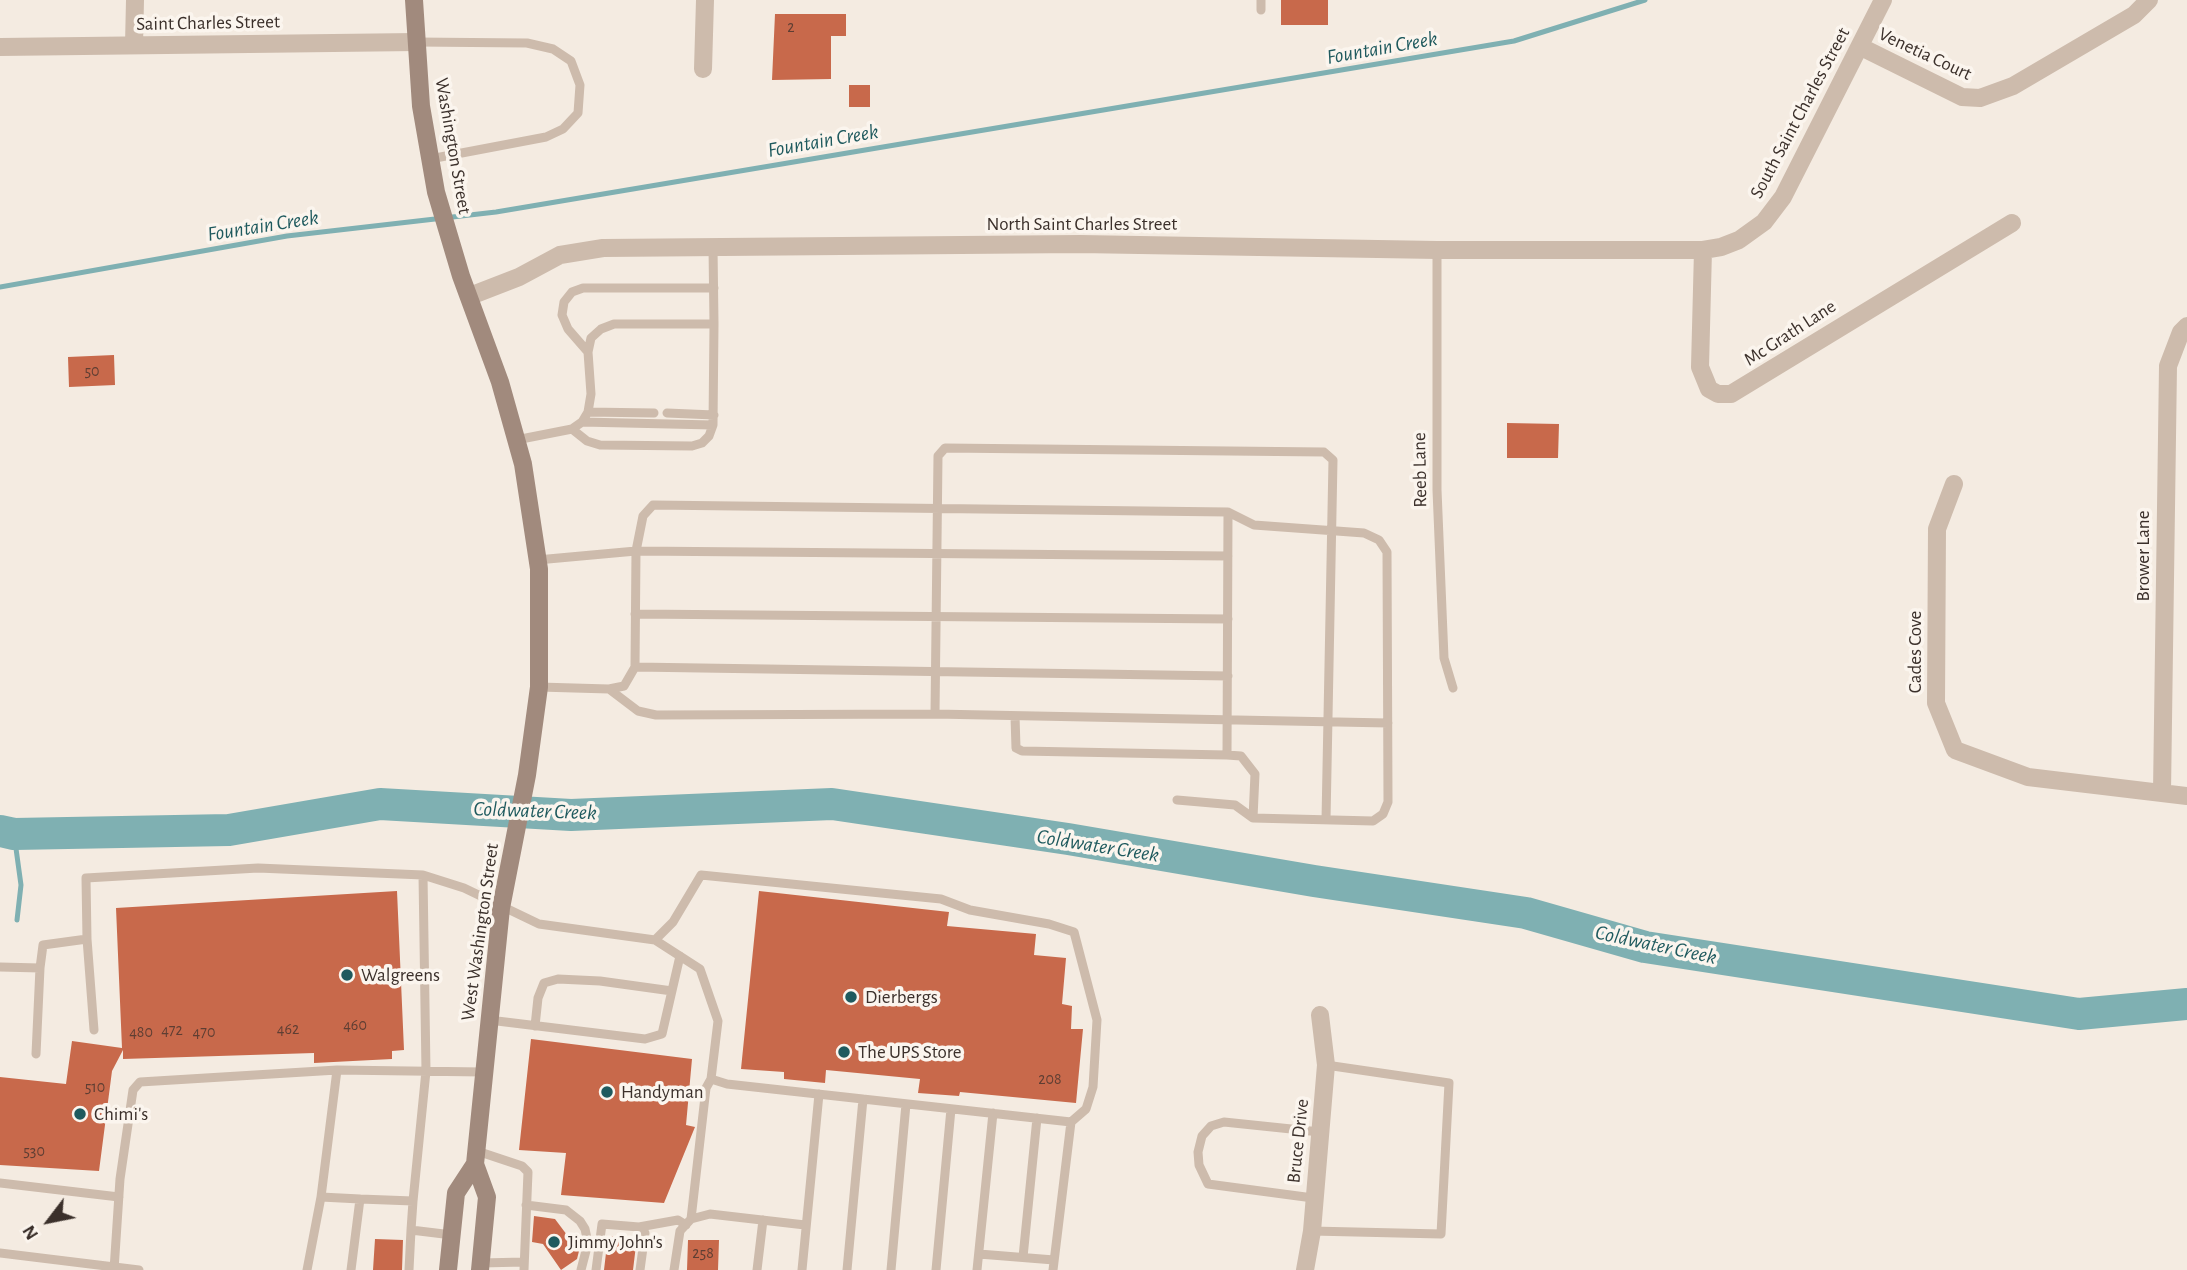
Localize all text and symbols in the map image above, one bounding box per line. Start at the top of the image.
street label: Saint Charles Street [136,10,280,36]
house number: 2 [787,17,795,37]
street label: Venetia Court [1875,22,1975,86]
street label: South Saint Charles Street [1745,24,1855,202]
water label: Fountain Creek [1325,26,1439,70]
street label: Washington Street [430,76,476,216]
water label: Fountain Creek [766,119,880,163]
water label: Fountain Creek [206,205,320,247]
street label: North Saint Charles Street [987,213,1177,235]
street label: Mc Grath Lane [1740,295,1840,371]
house number: 50 [84,361,100,381]
street label: Reeb Lane [1408,432,1432,508]
street label: Brower Lane [2132,511,2154,601]
street label: Cades Cove [1904,611,1926,693]
water label: Coldwater Creek [473,796,597,826]
water label: Coldwater Creek [1035,824,1161,868]
street label: West Washington Street [456,842,504,1022]
water label: Coldwater Creek [1593,920,1719,970]
place label: Walgreens [361,964,440,986]
marker: Walgreens [339,967,355,983]
place label: Dierbergs [865,986,938,1008]
marker: Dierbergs [843,989,859,1005]
house number: 460 [343,1015,367,1035]
house number: 462 [277,1019,299,1039]
house number: 472 [161,1020,183,1040]
house number: 480 [129,1022,153,1042]
house number: 470 [193,1022,215,1042]
place label: The UPS Store [858,1041,962,1063]
marker: The UPS Store [836,1044,852,1060]
house number: 208 [1038,1069,1062,1089]
house number: 510 [85,1077,105,1097]
place label: Handyman [621,1081,704,1103]
marker: Handyman [599,1084,615,1100]
street label: Bruce Drive [1282,1098,1314,1184]
place label: Chimi's [94,1103,148,1125]
marker: Chimi's [72,1106,88,1122]
house number: 530 [23,1141,45,1161]
north arrow [14,1186,84,1256]
text: N [19,1222,42,1243]
place label: Jimmy John's [568,1231,663,1253]
marker: Jimmy John's [546,1234,562,1250]
house number: 258 [692,1243,714,1263]

